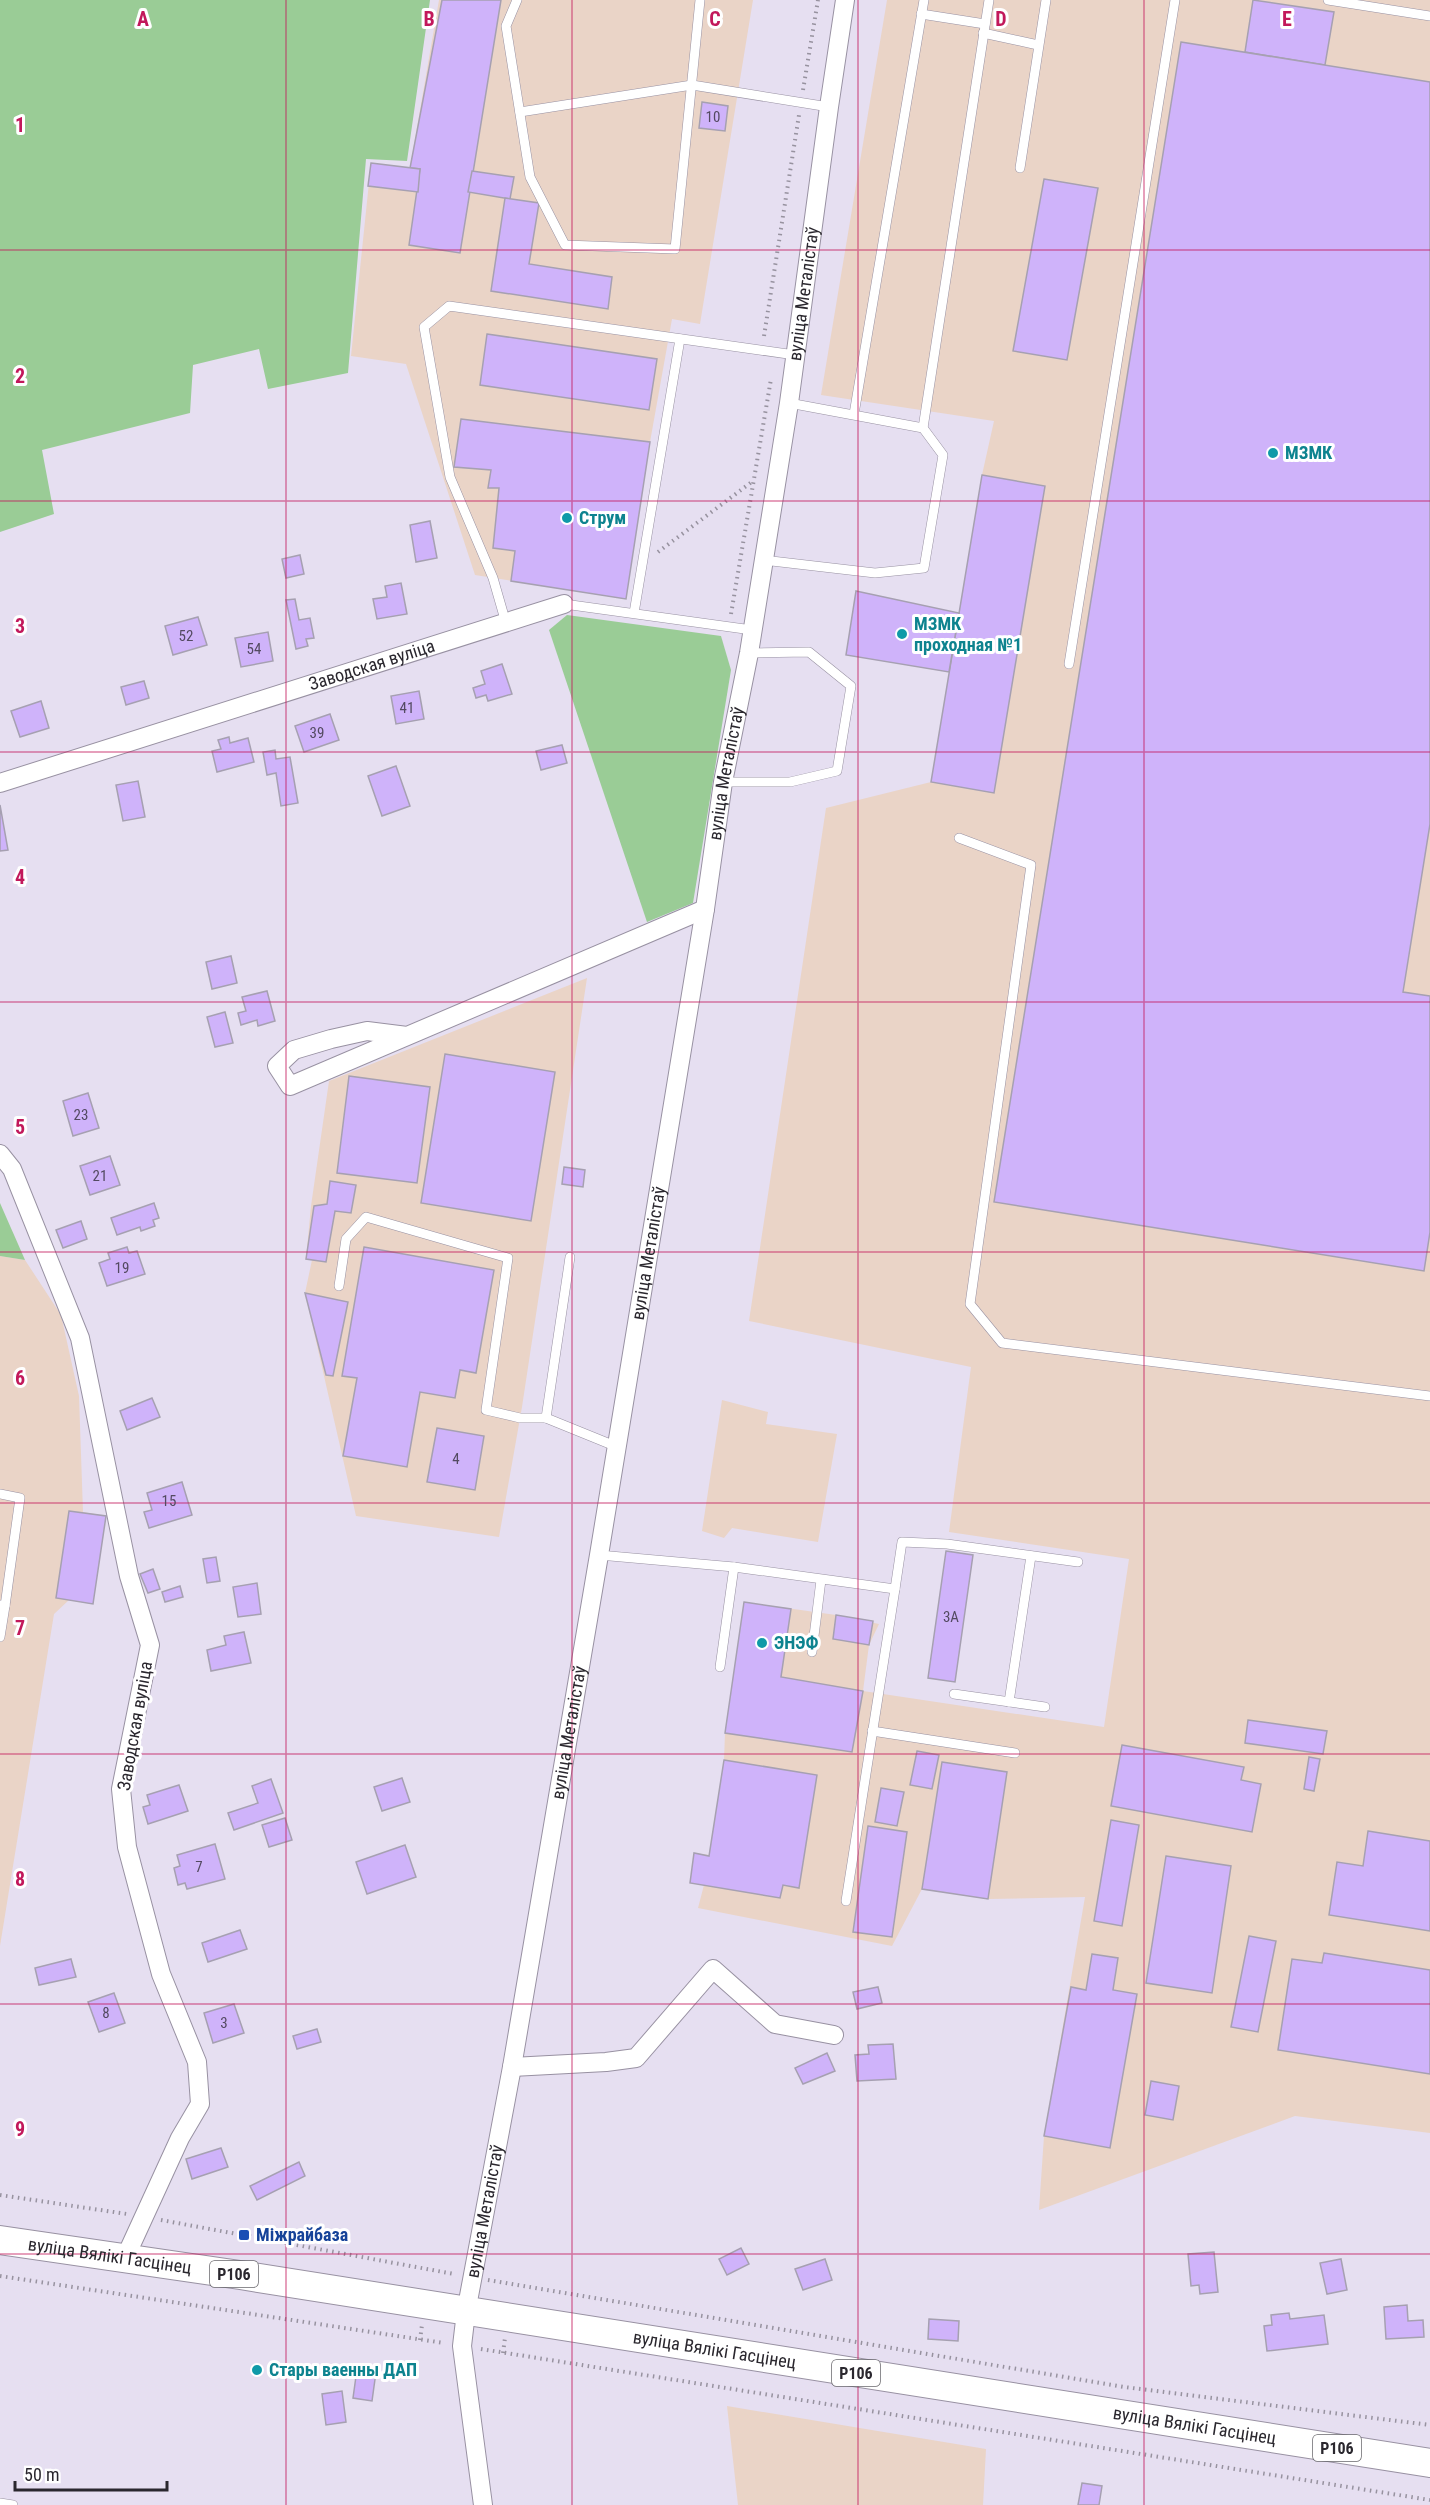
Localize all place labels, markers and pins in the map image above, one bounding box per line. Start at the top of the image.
place label: МЗМК [1285,442,1333,463]
marker: МЗМК [1266,446,1280,460]
place label: Струм [579,507,626,528]
marker: Струм [560,511,574,525]
place label: МЗМК проходная №1 [914,613,1022,655]
marker: МЗМК проходная №1 [895,627,909,641]
place label: ЭНЭФ [774,1632,818,1653]
marker: ЭНЭФ [755,1636,769,1650]
place label: Міжрайбаза [256,2224,348,2245]
marker: Міжрайбаза [237,2228,251,2242]
place label: Стары ваенны ДАП [269,2359,417,2380]
marker: Стары ваенны ДАП [250,2363,264,2377]

